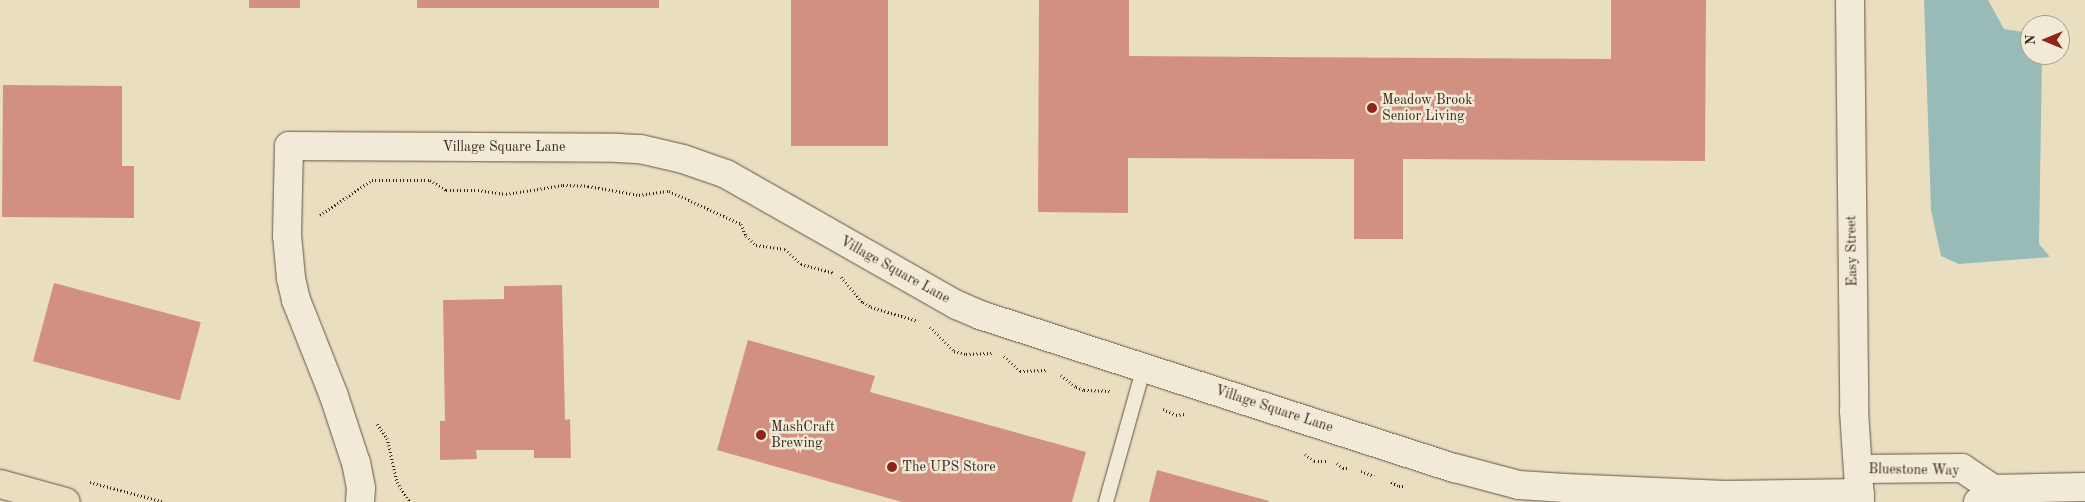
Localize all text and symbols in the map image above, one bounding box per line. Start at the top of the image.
north arrow [2020,15,2070,65]
text: N [2024,35,2038,45]
place label: Meadow Brook Senior Living [1382,92,1472,124]
marker: Meadow Brook Senior Living [1366,102,1378,114]
street label: Village Square Lane [443,139,565,155]
street label: Easy Street [1843,215,1861,287]
street label: Village Square Lane [837,233,953,307]
street label: Village Square Lane [1213,382,1335,436]
place label: MashCraft Brewing [771,419,835,452]
marker: MashCraft Brewing [755,429,767,441]
place label: The UPS Store [902,459,996,475]
marker: The UPS Store [886,461,898,473]
street label: Bluestone Way [1868,461,1960,479]

